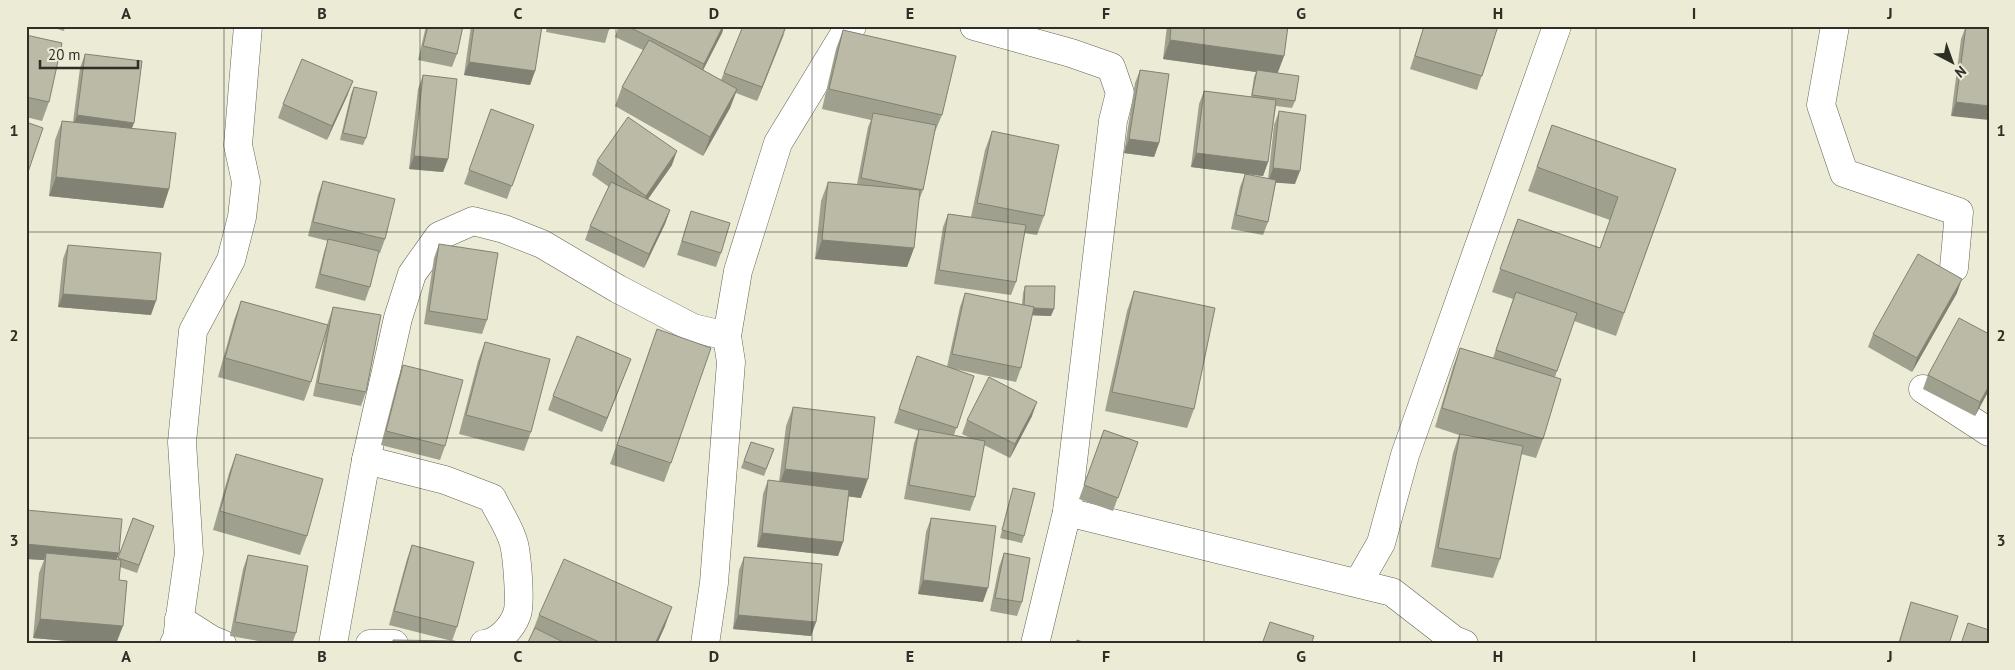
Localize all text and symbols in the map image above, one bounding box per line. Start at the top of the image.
text: A [121,3,131,23]
text: B [317,3,327,23]
text: C [514,3,523,23]
text: D [709,3,719,23]
text: E [906,3,914,23]
text: F [1102,3,1110,23]
text: G [1296,3,1306,23]
text: H [1493,3,1503,23]
text: I [1692,3,1696,23]
text: J [1886,3,1893,23]
scale bar [40,38,138,70]
north arrow [1928,38,1978,88]
text: 20 m [48,45,81,64]
text: N [1951,62,1970,82]
text: 1 [9,120,19,140]
text: 1 [1996,120,2006,140]
text: 2 [9,325,19,345]
text: 2 [1996,325,2006,345]
text: 3 [9,530,19,550]
text: 3 [1996,530,2006,550]
text: A [121,646,131,666]
text: B [317,646,327,666]
text: C [514,646,523,666]
text: D [709,646,719,666]
text: E [906,646,914,666]
text: F [1102,646,1110,666]
text: G [1296,646,1306,666]
text: H [1493,646,1503,666]
text: I [1692,646,1696,666]
text: J [1886,646,1893,666]

